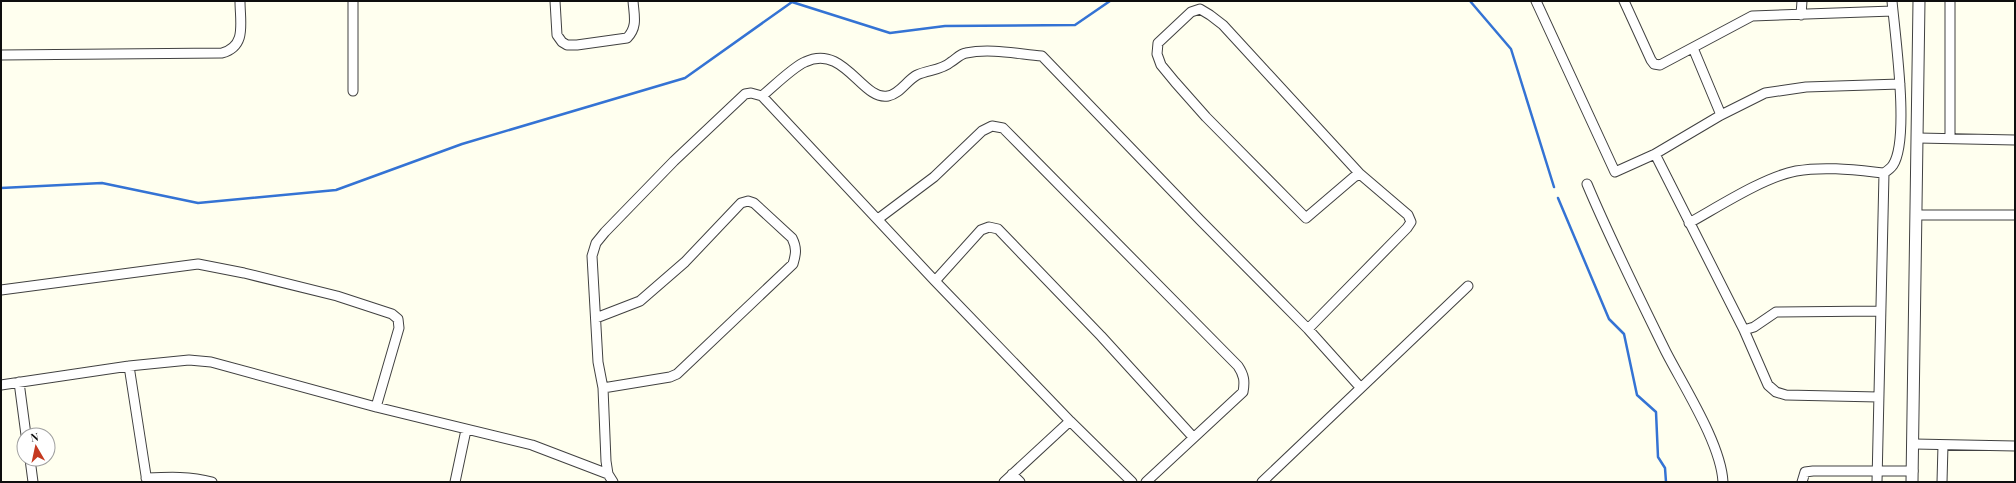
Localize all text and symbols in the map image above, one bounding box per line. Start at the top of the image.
north arrow [16,427,56,467]
text: N [29,429,40,445]

